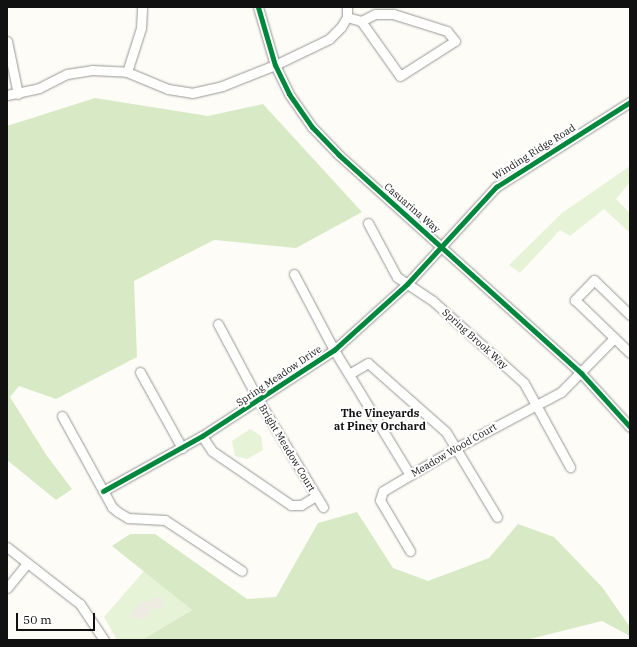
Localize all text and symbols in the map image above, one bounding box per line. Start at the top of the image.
street label: Winding Ridge Road [490,122,578,182]
street label: Casuarina Way [382,181,442,235]
street label: Spring Brook Way [440,306,510,372]
street label: Spring Meadow Drive [234,343,324,409]
street label: Bright Meadow Court [256,402,318,494]
district label: The Vineyards at Piney Orchard [334,407,426,433]
street label: Meadow Wood Court [409,421,499,479]
scale bar [18,605,97,631]
text: 50 m [23,612,52,627]

